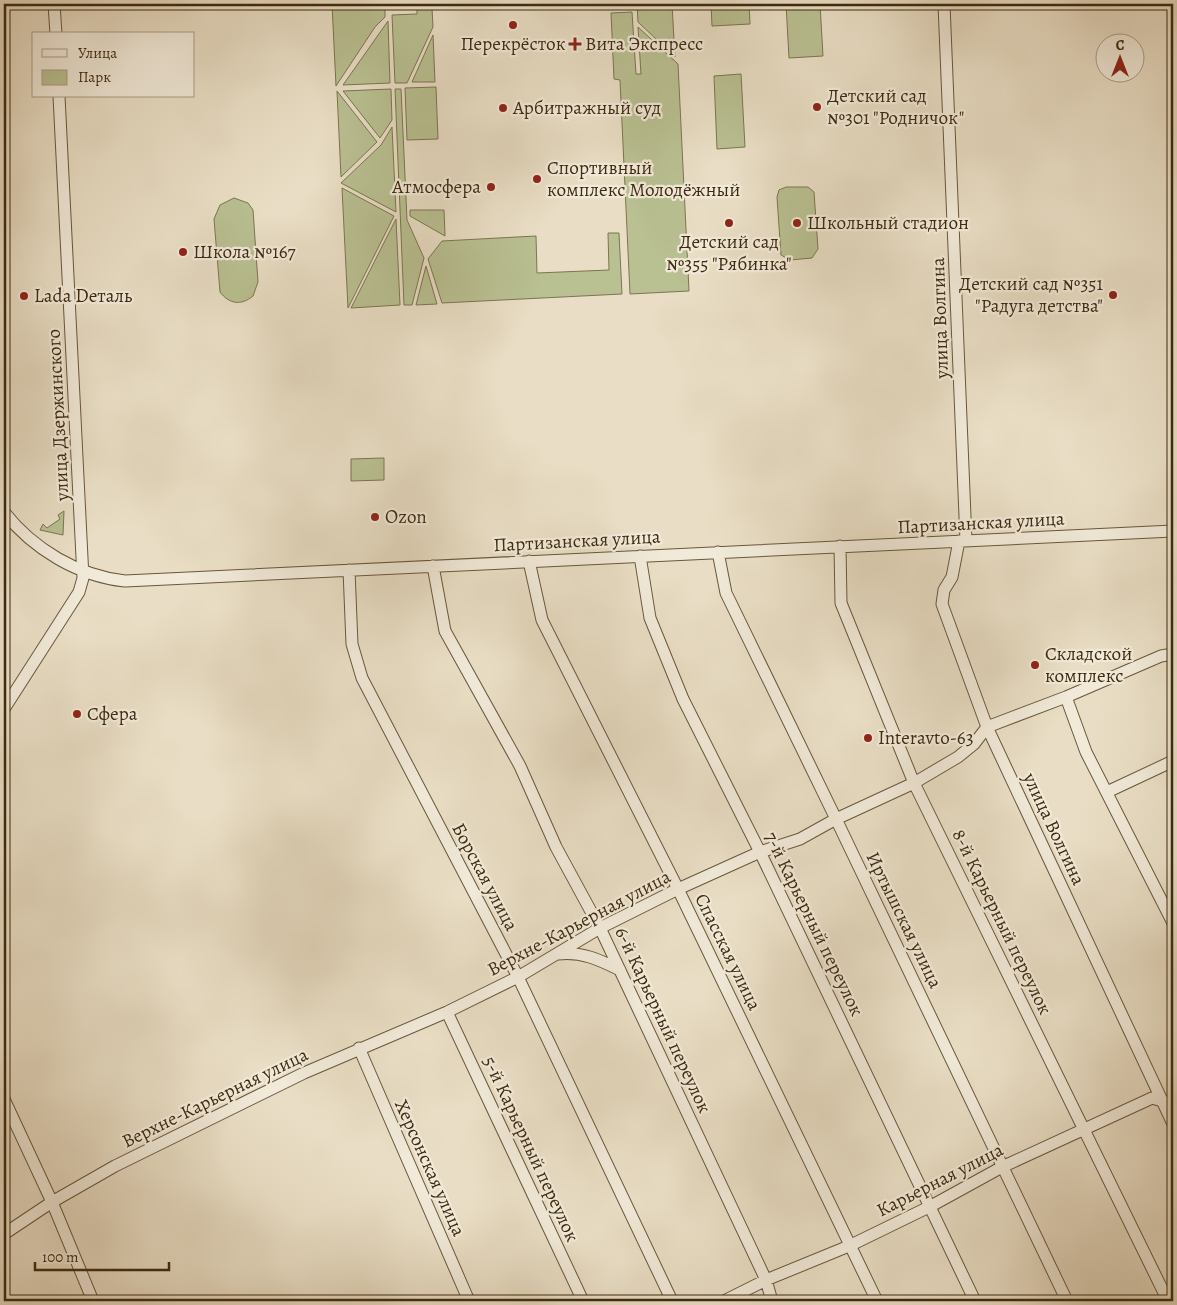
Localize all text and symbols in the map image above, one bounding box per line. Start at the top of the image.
marker: Перекрёсток [507,19,519,31]
place label: Перекрёсток [460,31,566,57]
place label: Вита Экспресс [585,31,703,57]
legend [32,32,195,98]
north arrow [1094,32,1144,82]
text: С [1116,36,1125,55]
marker: Вита Экспресс [569,38,581,50]
text: Улица [78,43,117,63]
text: Парк [78,67,111,87]
place label: Детский сад №301 "Родничок" [827,83,964,131]
place label: Арбитражный суд [512,95,661,121]
marker: Детский сад №301 "Родничок" [811,101,823,113]
marker: Арбитражный суд [497,102,509,114]
place label: Спортивный комплекс Молодёжный [547,155,740,203]
marker: Спортивный комплекс Молодёжный [531,173,543,185]
place label: Атмосфера [391,174,481,200]
marker: Атмосфера [485,181,497,193]
place label: Школьный стадион [807,210,969,236]
marker: Детский сад №355 "Рябинка" [723,217,735,229]
marker: Школьный стадион [791,217,803,229]
place label: Детский сад №355 "Рябинка" [666,229,792,277]
place label: Школа №167 [193,239,295,265]
marker: Школа №167 [177,246,189,258]
street label: улица Волгина [925,257,955,380]
place label: Детский сад №351 "Радуга детства" [959,271,1103,319]
place label: Lada Dеталь [34,283,132,309]
marker: Детский сад №351 "Радуга детства" [1107,289,1119,301]
marker: Lada Dеталь [18,290,30,302]
street label: улица Дзержинского [41,328,76,503]
place label: Ozon [385,504,427,530]
street label: Партизанская улица [897,506,1065,540]
marker: Ozon [369,511,381,523]
street label: Партизанская улица [493,524,661,558]
place label: Складской комплекс [1045,641,1132,689]
marker: Складской комплекс [1029,659,1041,671]
place label: Сфера [87,701,138,727]
marker: Сфера [71,708,83,720]
place label: Interavto-63 [878,725,974,751]
marker: Interavto-63 [862,732,874,744]
street label: улица Волгина [1016,768,1092,890]
street label: Борская улица [446,818,524,936]
street label: 8-й Карьерный переулок [946,825,1058,1019]
street label: 7-й Карьерный переулок [758,828,870,1021]
street label: Иртышская улица [860,847,948,993]
street label: Верхне-Карьерная улица [483,864,675,982]
street label: Спасская улица [688,889,768,1015]
street label: 6-й Карьерный переулок [608,923,718,1118]
street label: Верхне-Карьерная улица [118,1041,313,1154]
street label: 5-й Карьерный переулок [476,1052,586,1246]
street label: Херсонская улица [388,1096,472,1241]
street label: Карьерная улица [872,1137,1008,1223]
scale bar [35,1240,169,1272]
text: 100 m [42,1247,79,1267]

